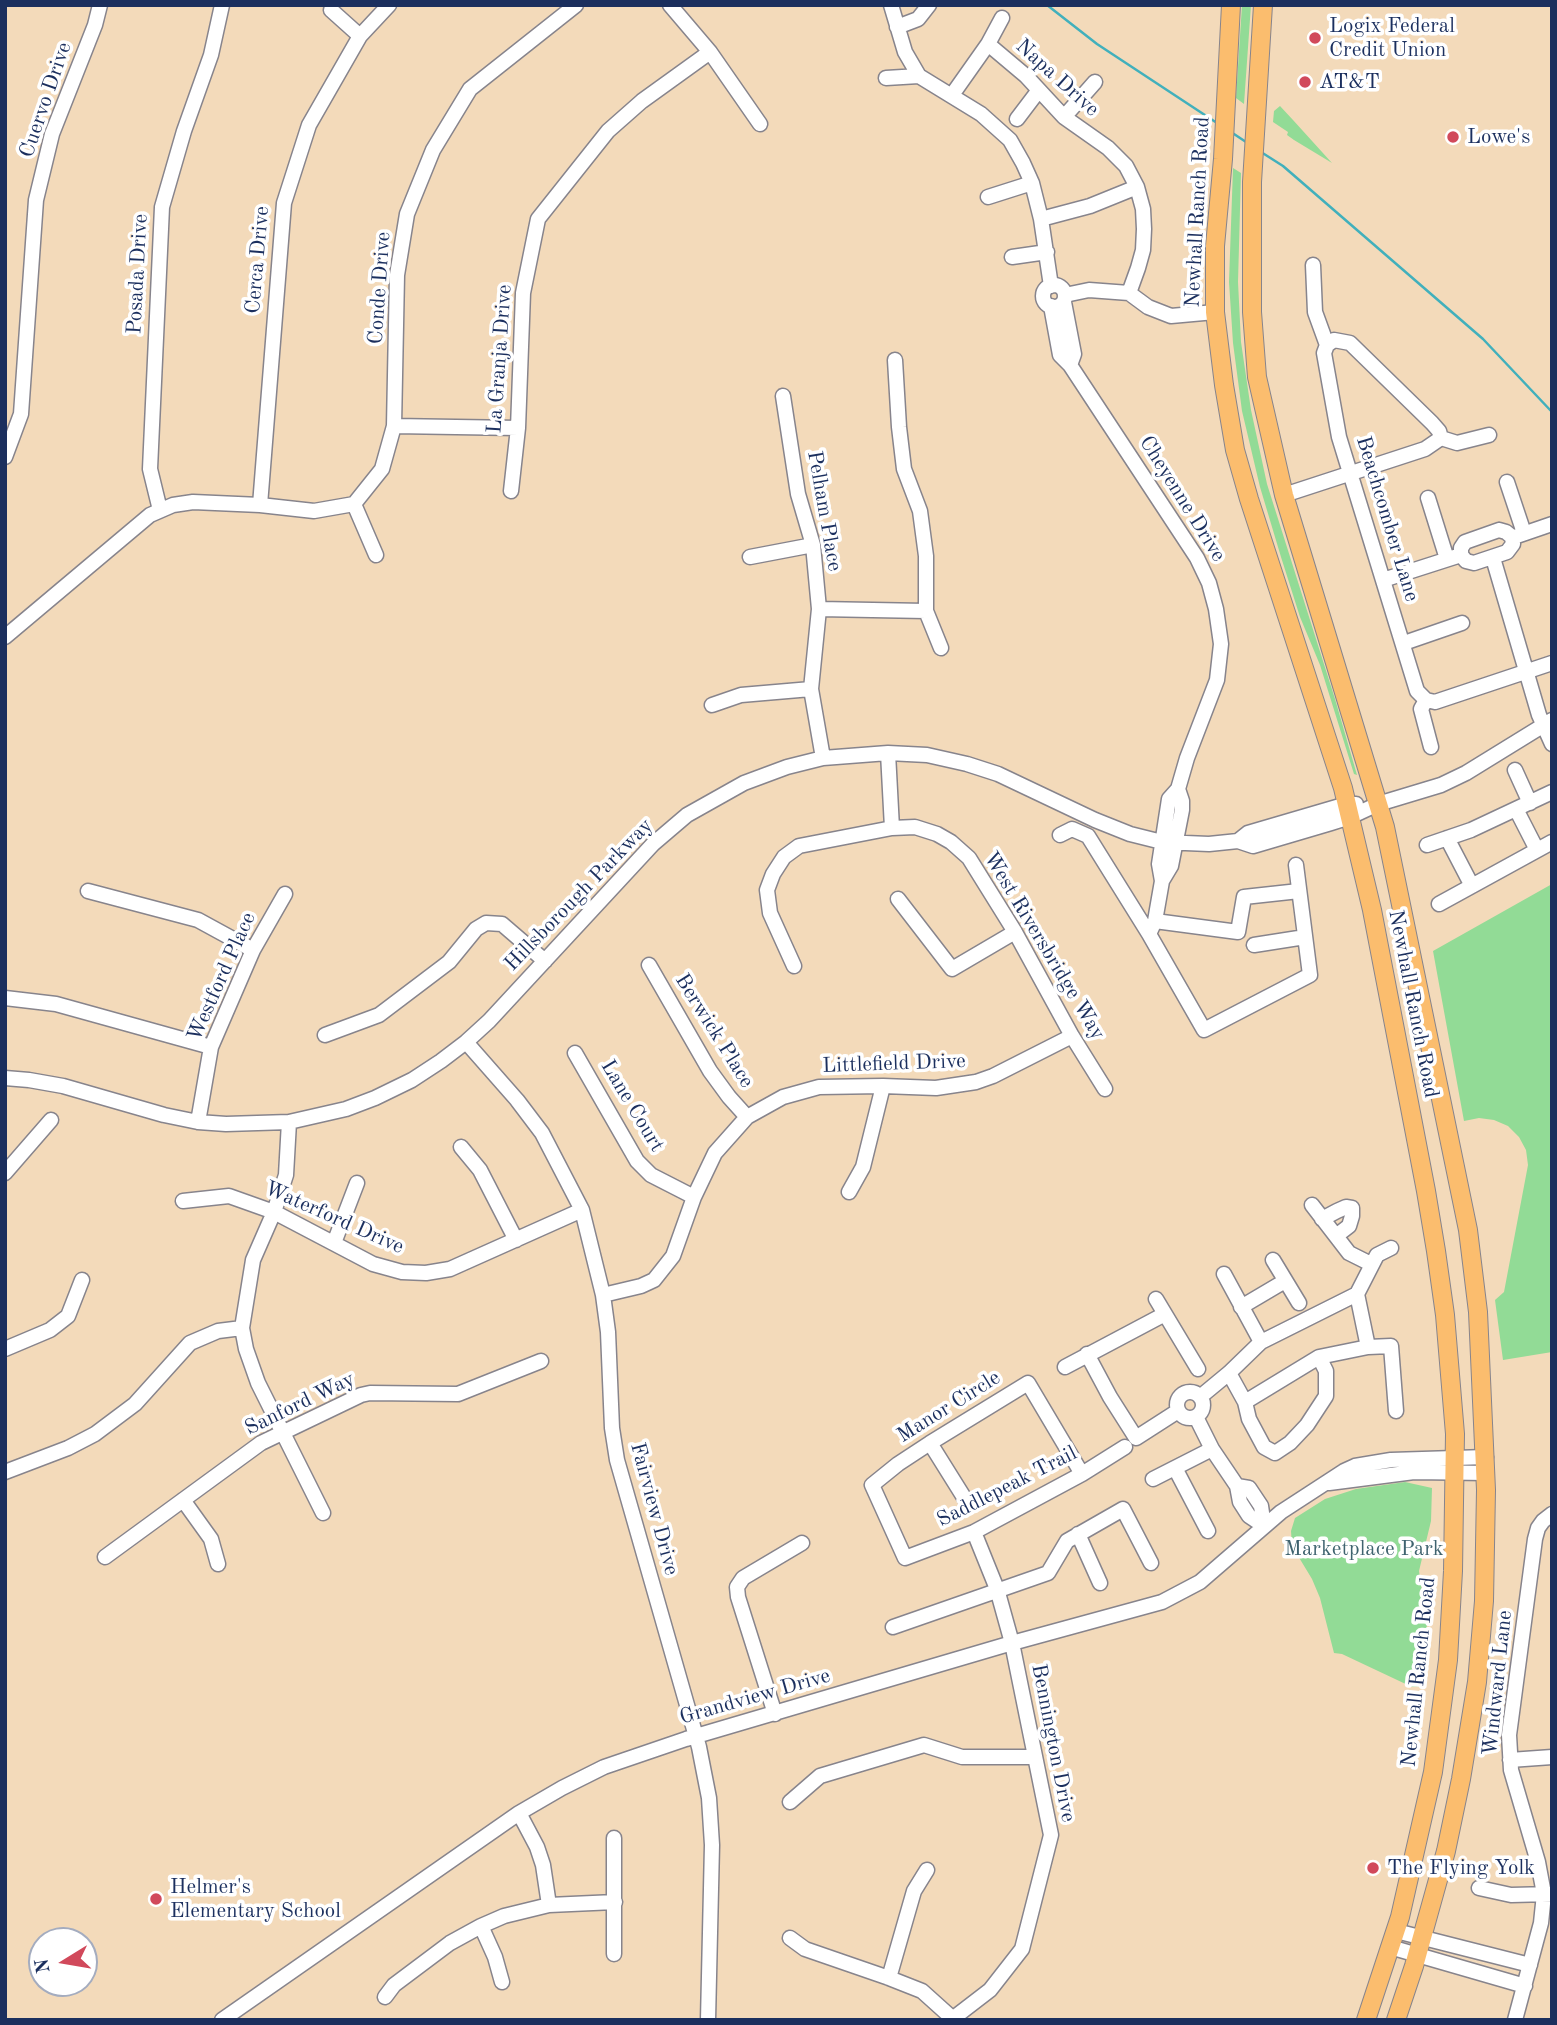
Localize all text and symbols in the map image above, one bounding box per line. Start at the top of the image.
place label: Logix Federal Credit Union [1329,13,1455,63]
marker: Logix Federal Credit Union [1307,30,1323,46]
street label: Napa Drive [1010,34,1104,122]
street label: Cuervo Drive [14,39,78,161]
place label: AT&T [1319,69,1380,95]
marker: AT&T [1297,74,1313,90]
street label: Newhall Ranch Road [1180,116,1216,308]
place label: Lowe's [1467,124,1530,150]
marker: Lowe's [1445,129,1461,145]
street label: Cerca Drive [241,205,275,315]
street label: Posada Drive [122,213,154,335]
street label: Conde Drive [363,231,397,345]
street label: La Granja Drive [482,284,518,434]
street label: Cheyenne Drive [1133,431,1231,567]
street label: Beachcomber Lane [1350,433,1424,605]
street label: Pelham Place [801,449,847,573]
street label: Hillsborough Parkway [500,813,658,977]
street label: West Riversbridge Way [978,847,1110,1045]
street label: Newhall Ranch Road [1382,908,1444,1100]
street label: Westford Place [182,909,262,1045]
street label: Berwick Place [669,969,759,1093]
street label: Littlefield Drive [822,1049,966,1079]
street label: Lane Court [595,1055,669,1157]
street label: Waterford Drive [260,1176,408,1260]
street label: Manor Circle [893,1365,1005,1449]
street label: Sanford Way [241,1366,359,1442]
street label: Fairview Drive [624,1440,684,1578]
street label: Saddlepeak Trail [933,1441,1081,1533]
park label: Marketplace Park [1284,1536,1444,1562]
street label: Newhall Ranch Road [1396,1576,1442,1768]
street label: Windward Lane [1478,1609,1518,1757]
street label: Bennington Drive [1025,1662,1081,1824]
street label: Grandview Drive [677,1663,833,1731]
place label: The Flying Yolk [1387,1855,1535,1881]
marker: The Flying Yolk [1365,1860,1381,1876]
place label: Helmer's Elementary School [170,1874,341,1924]
marker: Helmer's Elementary School [148,1891,164,1907]
north arrow [28,1927,98,1997]
text: N [33,1957,55,1975]

